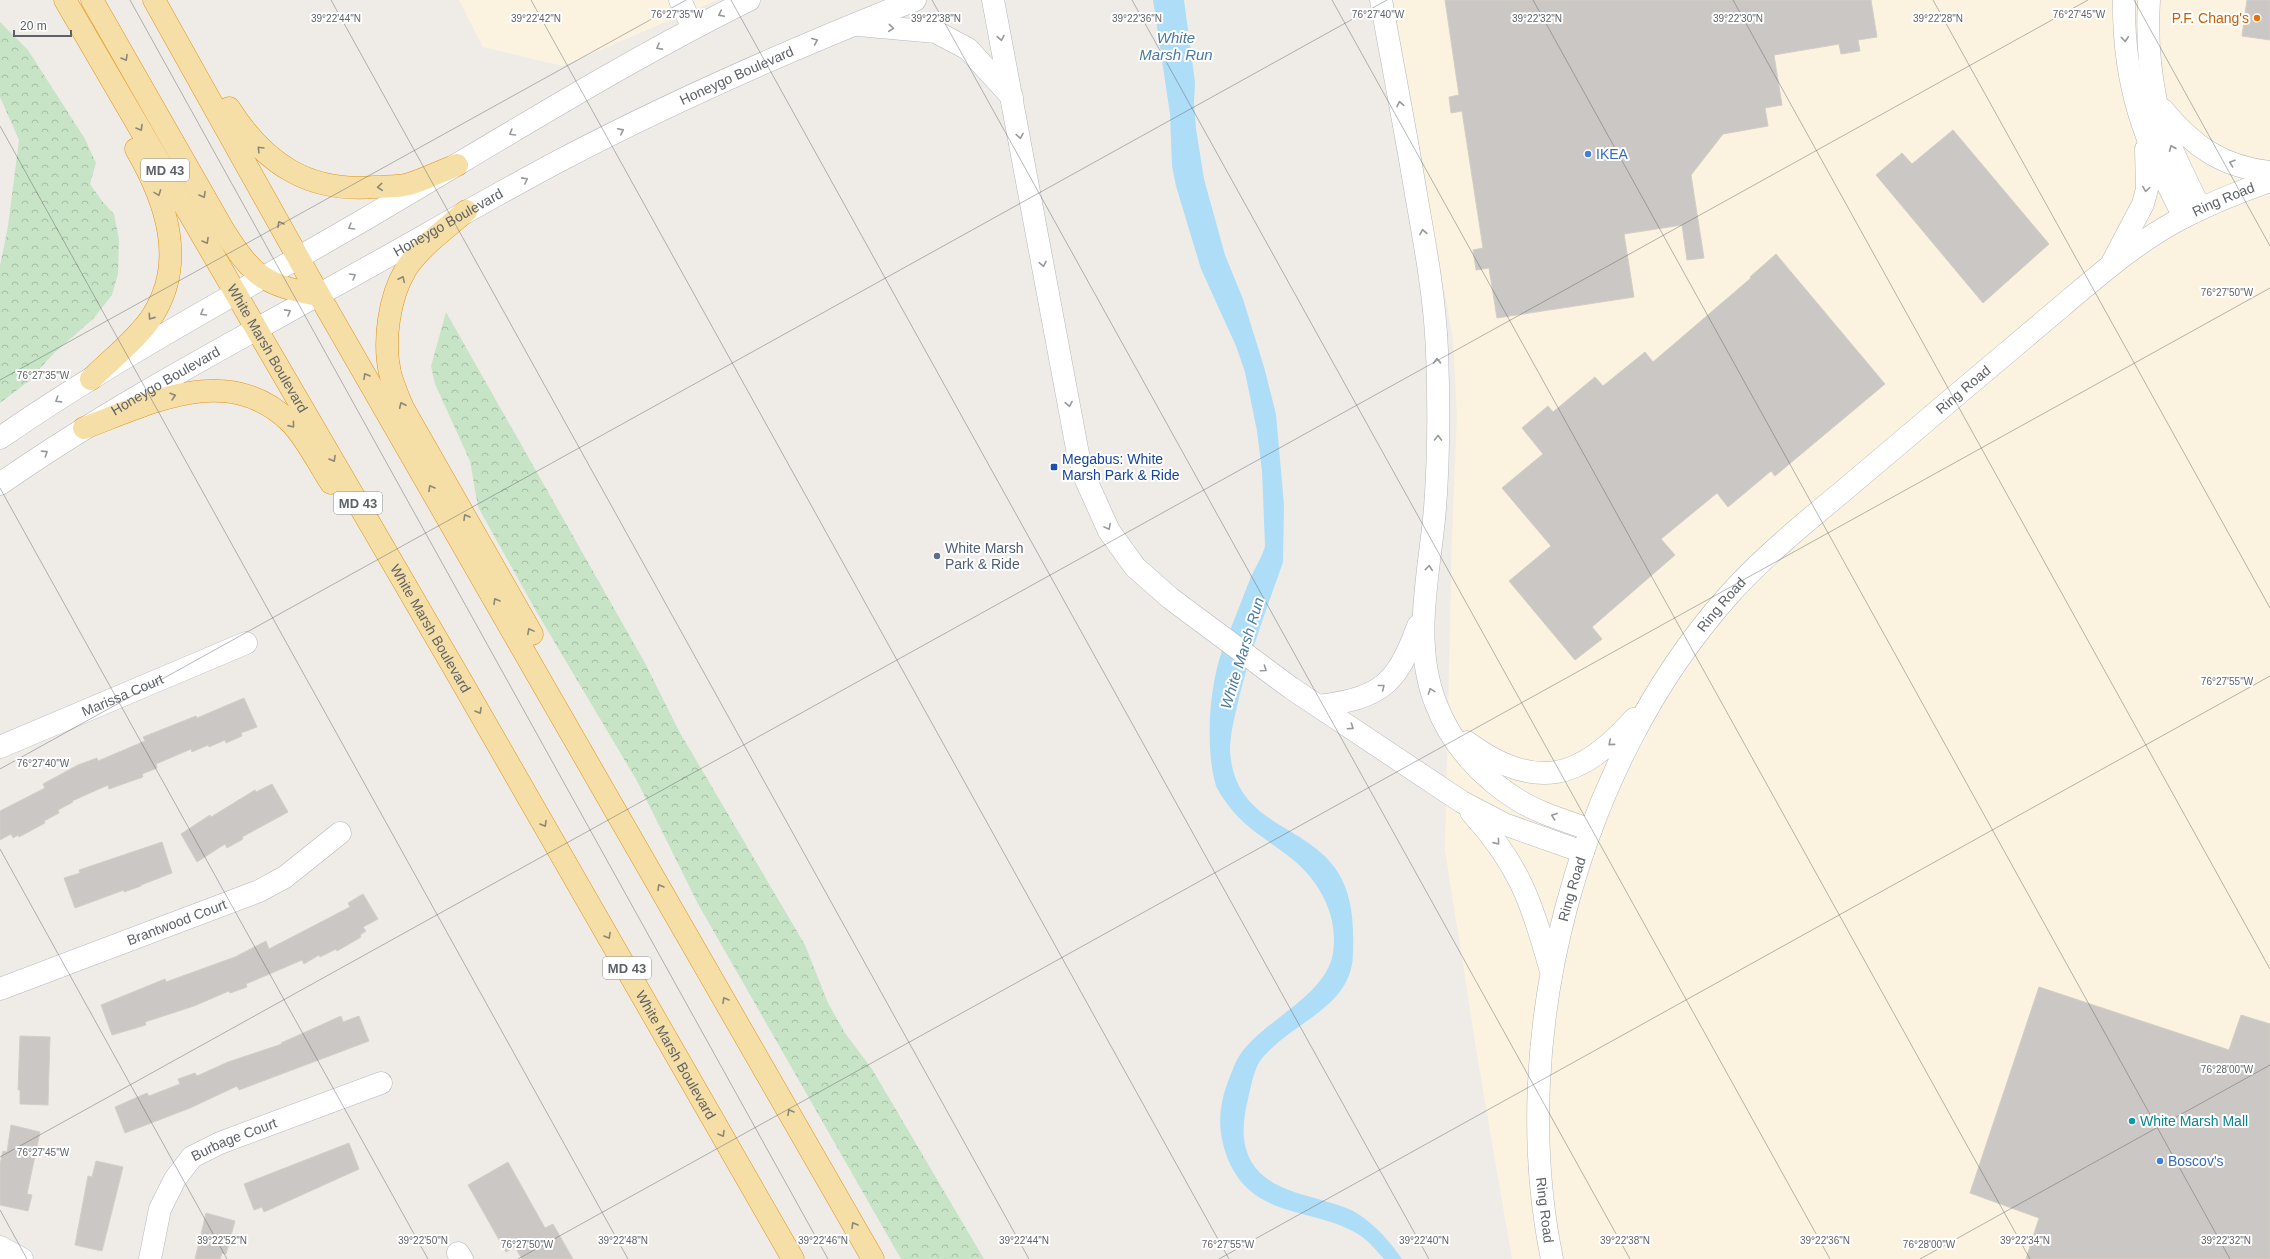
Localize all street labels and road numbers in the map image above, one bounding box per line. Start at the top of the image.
street label: Honeygo Boulevard [677,43,796,108]
road number: MD 43 [141,159,189,181]
street label: Ring Road [2190,179,2257,220]
street label: Honeygo Boulevard [390,185,506,260]
street label: White Marsh Boulevard [224,281,311,415]
street label: Honeygo Boulevard [108,343,223,419]
street label: Ring Road [1933,362,1994,417]
road number: MD 43 [334,492,382,514]
street label: White Marsh Boulevard [387,561,474,695]
street label: Ring Road [1694,574,1749,635]
street label: Marissa Court [79,671,166,720]
street label: Ring Road [1555,855,1589,923]
street label: Brantwood Court [125,896,229,948]
road number: MD 43 [603,957,651,979]
street label: White Marsh Boulevard [633,988,719,1122]
street label: Burbage Court [188,1115,279,1164]
street label: Ring Road [1533,1176,1557,1244]

